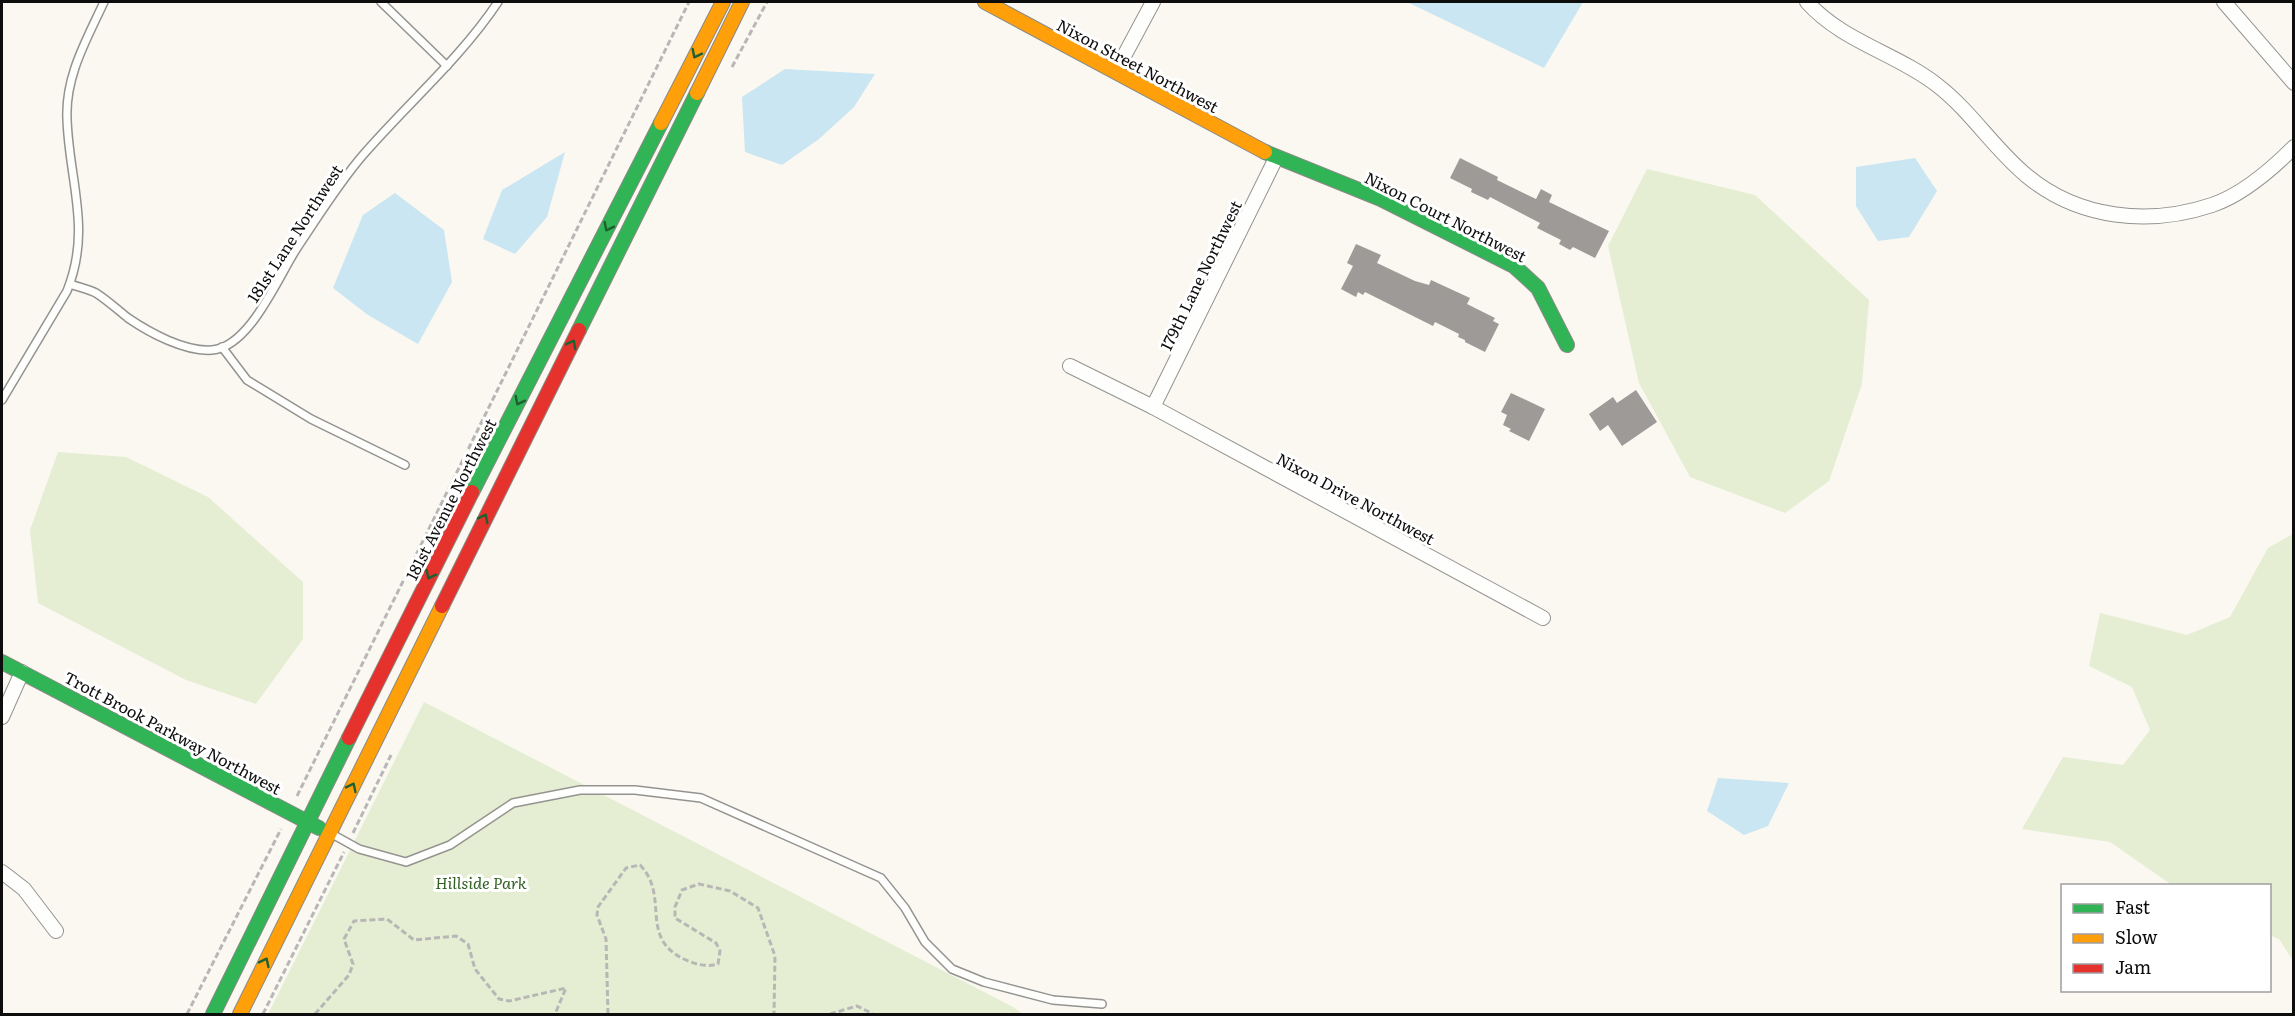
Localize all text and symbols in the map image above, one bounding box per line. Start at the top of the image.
street label: Nixon Street Northwest [1053,12,1224,118]
one-way arrow [692,47,704,58]
street label: 181st Lane Northwest [240,159,348,307]
street label: Nixon Court Northwest [1361,165,1532,268]
street label: 179th Lane Northwest [1153,195,1247,354]
one-way arrow [604,221,615,232]
one-way arrow [565,339,576,350]
one-way arrow [515,395,526,405]
street label: 181st Avenue Northwest [399,413,502,584]
street label: Nixon Drive Northwest [1273,446,1440,550]
one-way arrow [477,513,489,524]
one-way arrow [426,568,437,579]
street label: Trott Brook Parkway Northwest [60,664,286,800]
one-way arrow [345,783,356,794]
park label: Hillside Park [435,870,527,894]
legend [2061,884,2271,992]
text: Fast [2115,893,2151,920]
text: Slow [2115,923,2158,950]
text: Jam [2115,953,2151,980]
one-way arrow [258,957,270,968]

